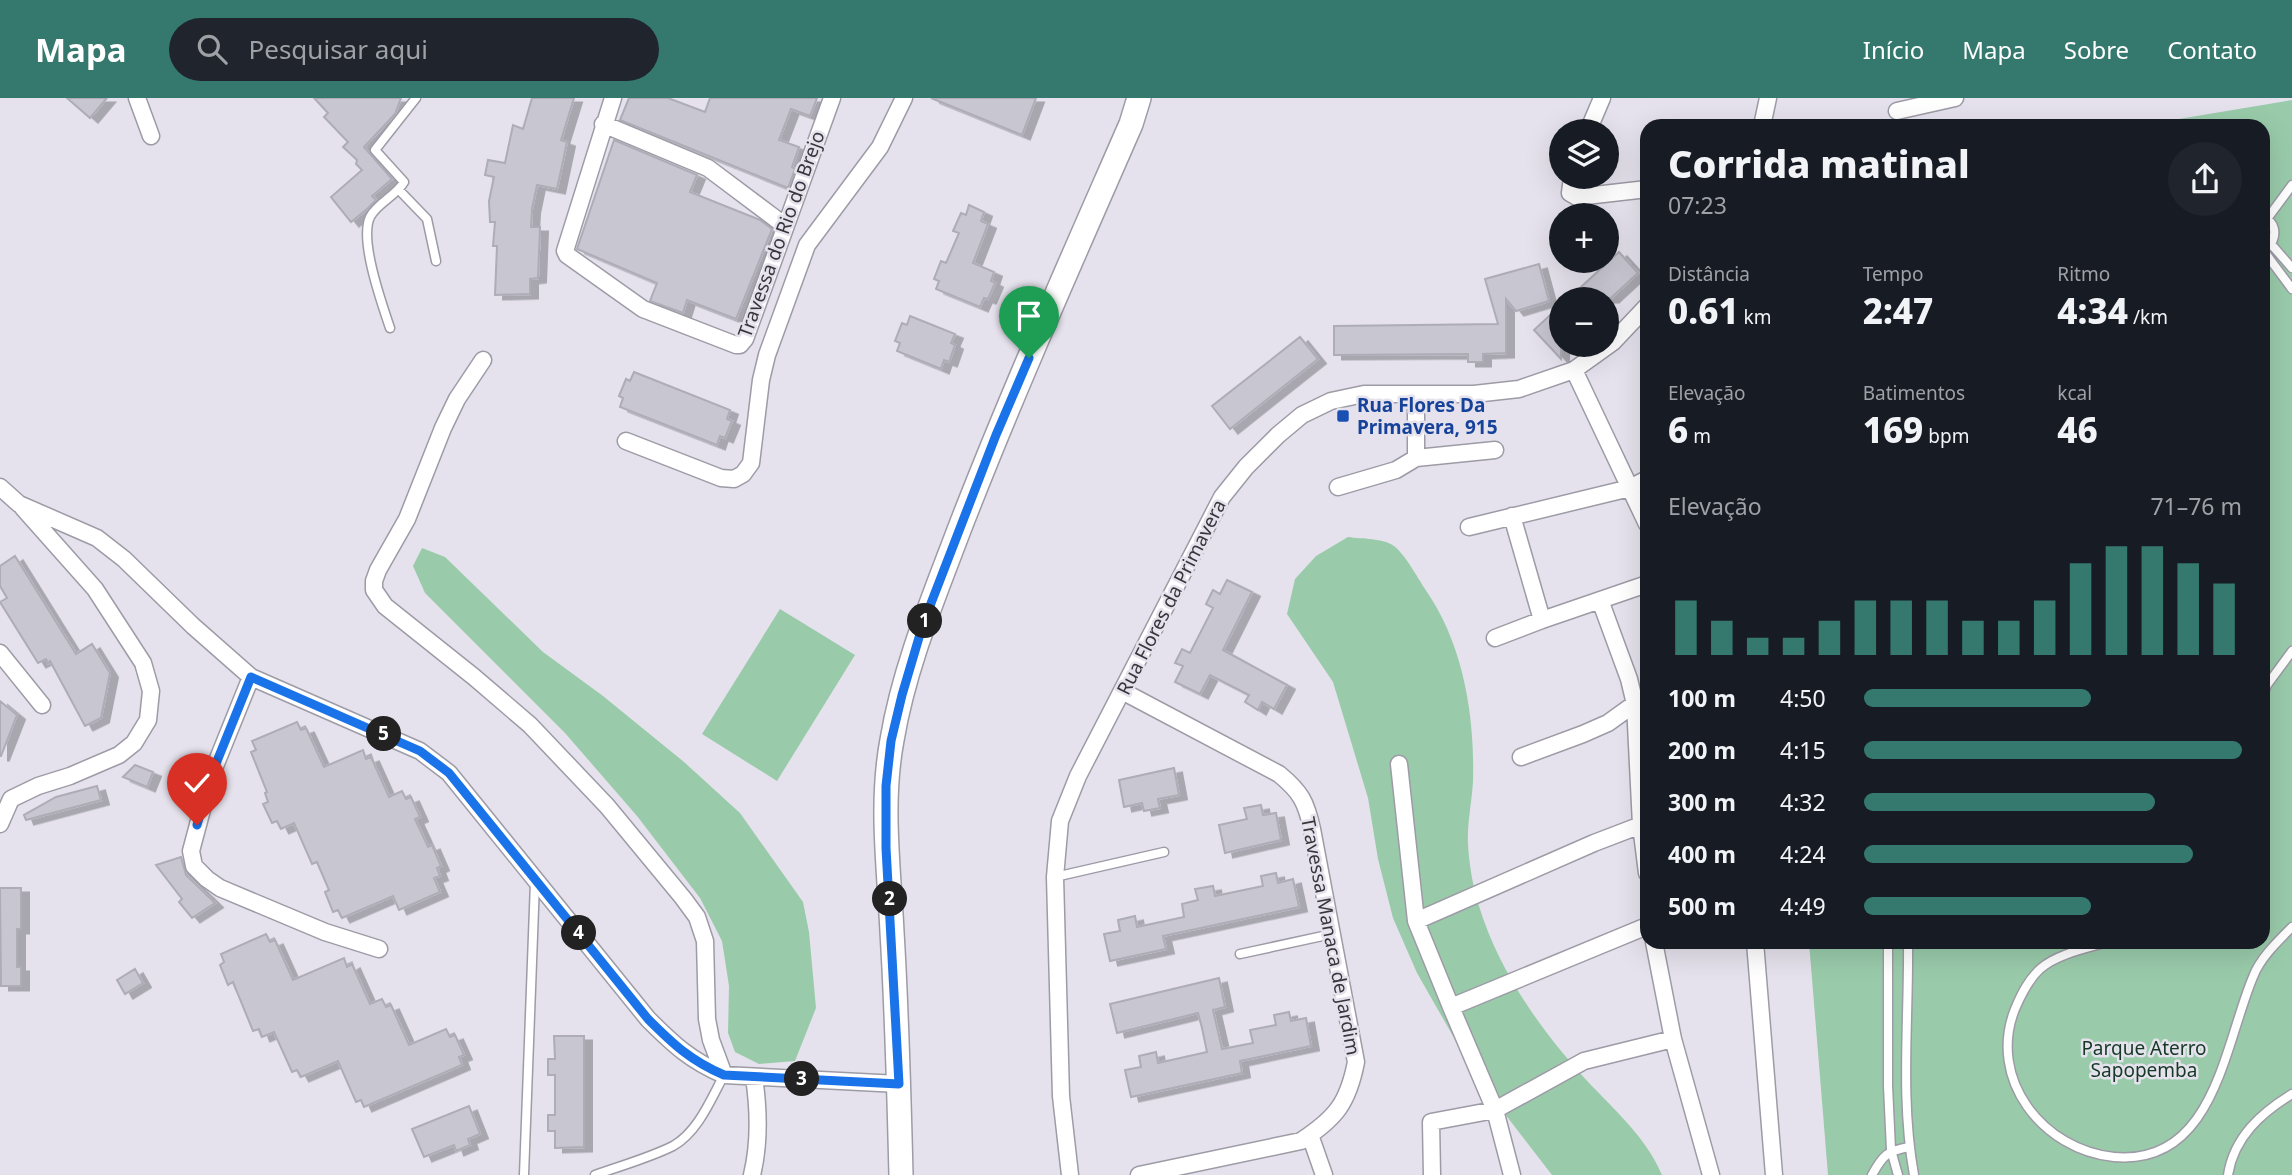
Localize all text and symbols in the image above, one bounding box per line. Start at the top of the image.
search box [169,18,659,81]
text: Mapa [35,27,127,72]
icon: search [193,30,231,68]
text: Pesquisar aqui [249,31,428,67]
text: Início [1863,33,1924,66]
text: Mapa [1962,33,2026,66]
text: Sobre [2064,33,2129,66]
text: Contato [2167,33,2257,66]
map controls [1549,119,1619,357]
button: layers [1549,119,1619,189]
street label: Travessa do Rio do Brejo [731,127,831,341]
text: Corrida matinal [1668,137,1970,189]
button: share [2168,142,2242,216]
text: 07:23 [1668,189,1727,221]
button: + [1549,203,1619,273]
text: Distância [1668,261,1750,287]
text: Tempo [1863,261,1924,287]
text: Ritmo [2057,261,2110,287]
pin [999,286,1059,358]
button: − [1549,287,1619,357]
text: 0.61 [1668,287,1739,334]
text: 2:47 [1863,287,1933,334]
text: 4:34 [2057,287,2128,334]
icon: arrive [1010,297,1048,335]
text: km [1739,304,1772,330]
text: /km [2128,304,2168,330]
text: Elevação [1668,380,1745,406]
text: Batimentos [1863,380,1965,406]
text: kcal [2057,380,2092,406]
place label: Rua Flores Da Primavera, 915 [1357,392,1498,440]
text: 6 [1668,406,1688,453]
text: 169 [1863,406,1923,453]
text: 46 [2057,406,2098,453]
marker: Rua Flores Da Primavera, 915 [1335,408,1351,424]
text: m [1688,423,1711,449]
text: bpm [1923,423,1969,449]
text: Elevação [1668,490,1762,522]
text: 71–76 m [2150,490,2242,522]
street label: Rua Flores da Primavera [1110,495,1232,699]
pin: 1 [908,603,942,638]
text: 1 [919,607,930,633]
text: 100 m [1668,682,1736,714]
text: 4:50 [1780,682,1826,714]
pin: 5 [366,716,402,752]
text: 5 [378,720,389,746]
text: 200 m [1668,734,1736,766]
text: 4:15 [1780,734,1826,766]
pin [167,753,227,825]
icon: check [178,764,216,802]
text: 300 m [1668,786,1736,818]
text: 4:32 [1780,786,1826,818]
street label: Travessa Manaca de Jardim [1295,815,1367,1057]
text: 400 m [1668,838,1736,870]
text: 4:24 [1780,838,1826,870]
pin: 2 [872,882,908,916]
text: 2 [884,885,895,911]
text: 500 m [1668,890,1736,922]
text: 4:49 [1780,890,1826,922]
pin: 4 [562,916,596,950]
text: 4 [573,919,584,945]
park label: Parque Aterro Sapopemba [2081,1035,2207,1083]
pin: 3 [784,1062,820,1096]
text: 3 [796,1065,807,1091]

